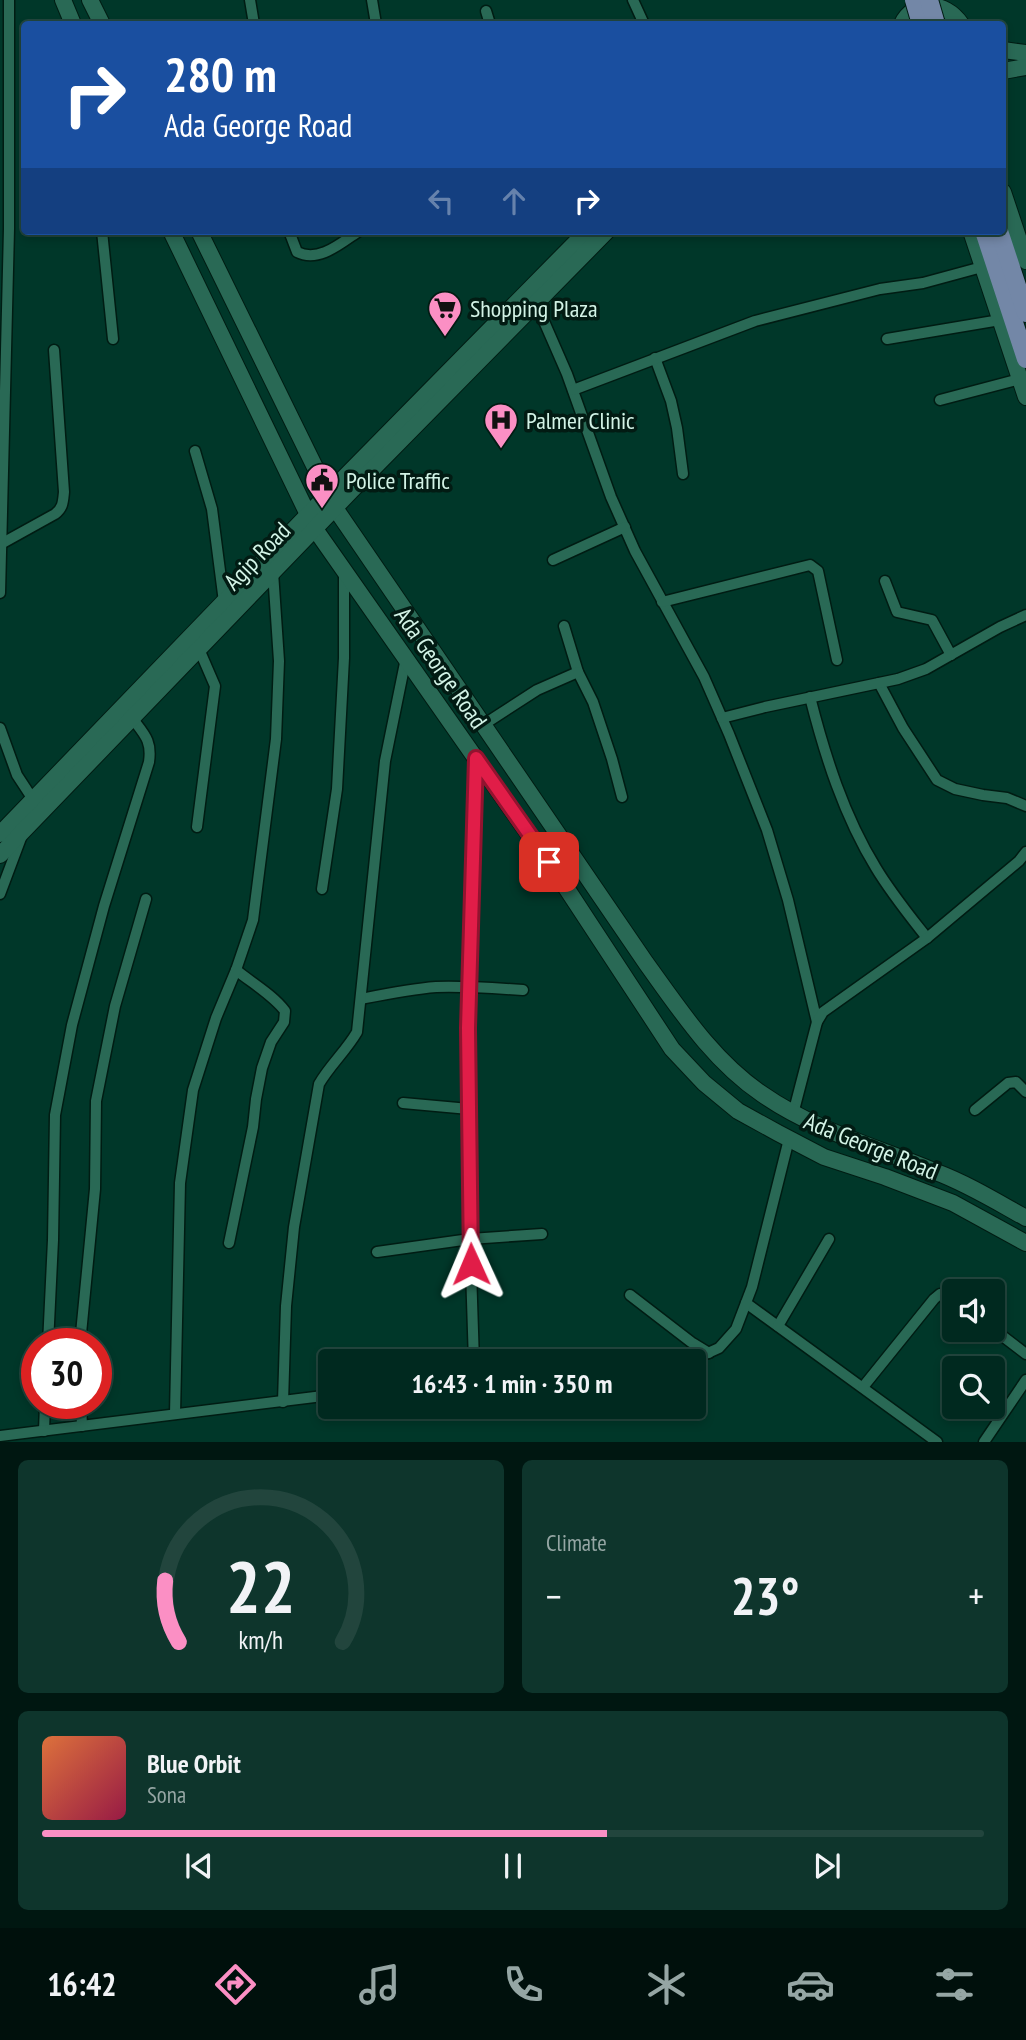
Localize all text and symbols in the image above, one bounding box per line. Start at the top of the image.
text: 280 m [164,42,277,106]
icon: right [49,49,140,140]
text: Ada George Road [164,104,352,146]
icon: left [422,182,460,220]
icon: ahead [495,182,533,220]
icon: right [568,182,606,220]
supermarket icon: Shopping Plaza [426,289,464,338]
place label: Shopping Plaza [470,293,598,324]
hospital icon: Palmer Clinic [482,401,520,450]
place label: Palmer Clinic [526,405,635,436]
public building icon: Police Traffic [303,461,341,510]
place label: Police Traffic [346,465,450,496]
street label: Agip Road [217,515,297,597]
street label: Ada George Road [388,601,494,735]
pin [519,832,579,892]
icon: arrive [530,843,568,881]
street label: Ada George Road [800,1105,942,1187]
position arrow [434,1227,508,1301]
map controls [942,1279,1005,1419]
button: sound [942,1279,1005,1342]
speed limit sign: 30 [21,1328,112,1419]
button: search [942,1356,1005,1419]
text: 16:43 · 1 min · 350 m [412,1367,612,1400]
text: Climate [546,1528,607,1557]
text: 22 [226,1539,296,1633]
text: 23° [731,1562,799,1629]
text: − [546,1571,562,1620]
text: + [968,1571,984,1620]
text: km/h [239,1624,283,1656]
text: Blue Orbit [147,1747,241,1780]
text: Sona [147,1780,186,1809]
icon: previous [180,1847,218,1885]
icon: pause [494,1847,532,1885]
icon: next [808,1847,846,1885]
icon: directions [211,1960,260,2009]
icon: music [355,1960,404,2009]
icon: phone [499,1960,548,2009]
icon: climate [642,1960,691,2009]
icon: car [786,1960,835,2009]
icon: filters [930,1960,979,2009]
text: 16:42 [47,1963,117,2005]

